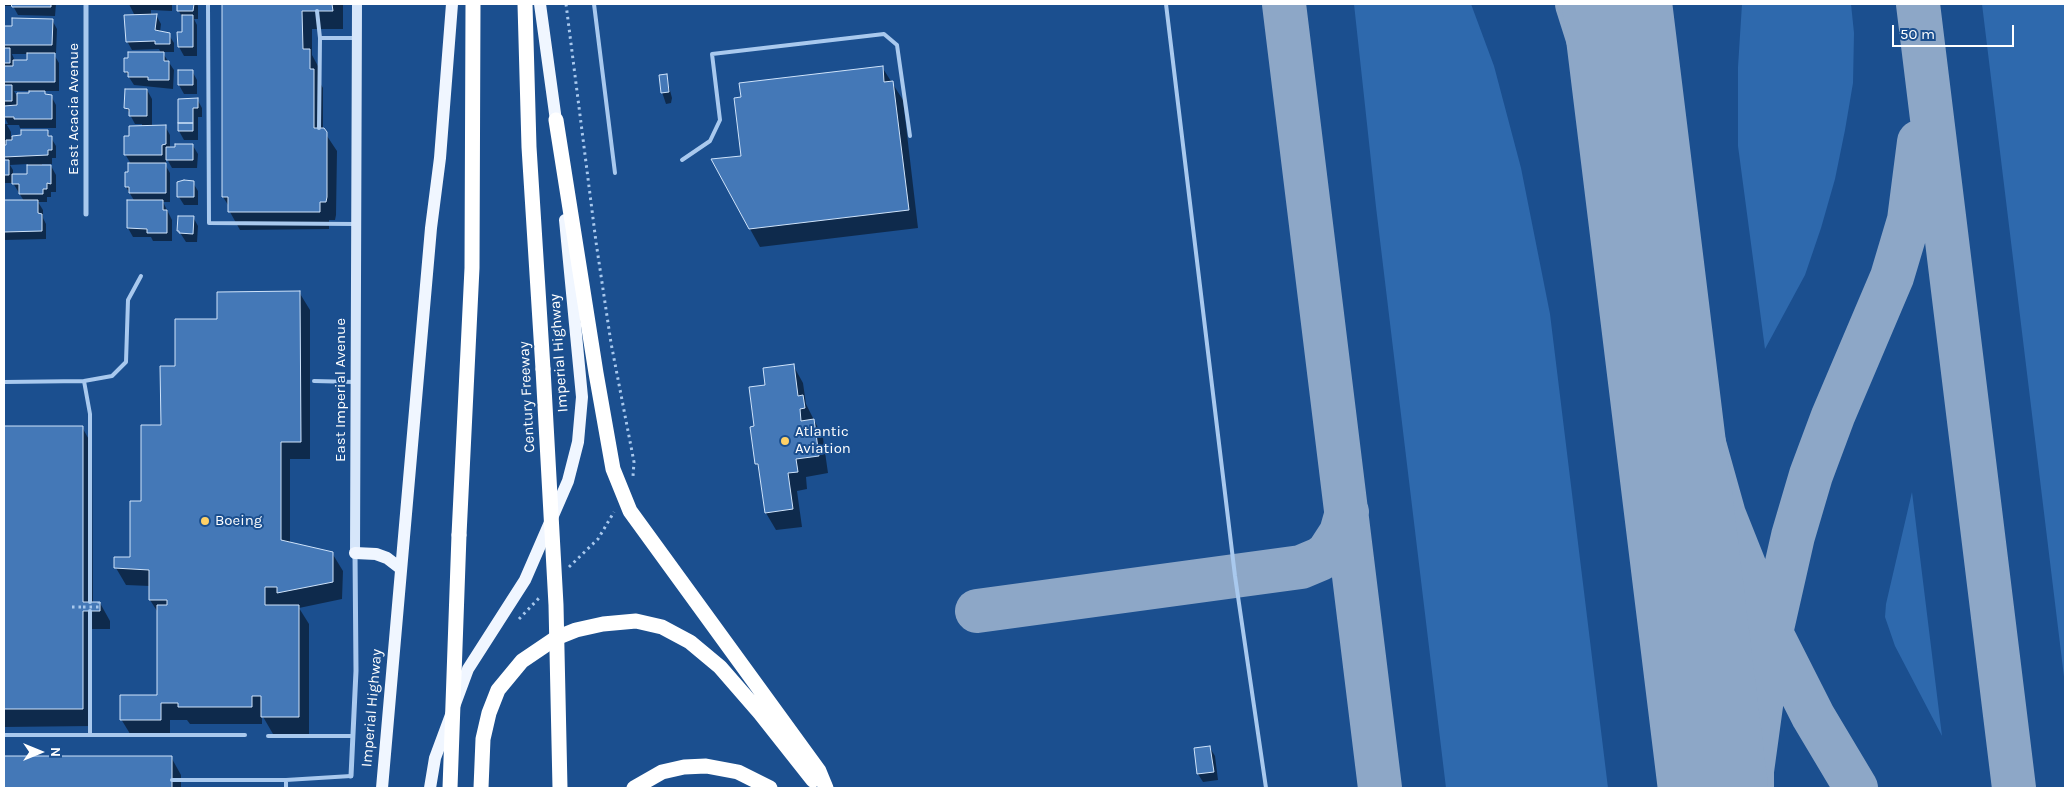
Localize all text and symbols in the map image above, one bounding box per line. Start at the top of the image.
scale bar [1894,15,2016,47]
text: 50 m [1900,25,1935,43]
street label: East Acacia Avenue [65,43,83,175]
street label: Imperial Highway [546,293,572,413]
street label: East Imperial Avenue [332,318,350,462]
street label: Century Freeway [515,341,539,453]
place label: Atlantic Aviation [795,423,851,458]
marker: Atlantic Aviation [779,435,791,447]
place label: Boeing [215,512,262,530]
marker: Boeing [199,515,211,527]
street label: Imperial Highway [358,648,386,768]
north arrow [15,727,65,777]
text: N [47,747,64,757]

